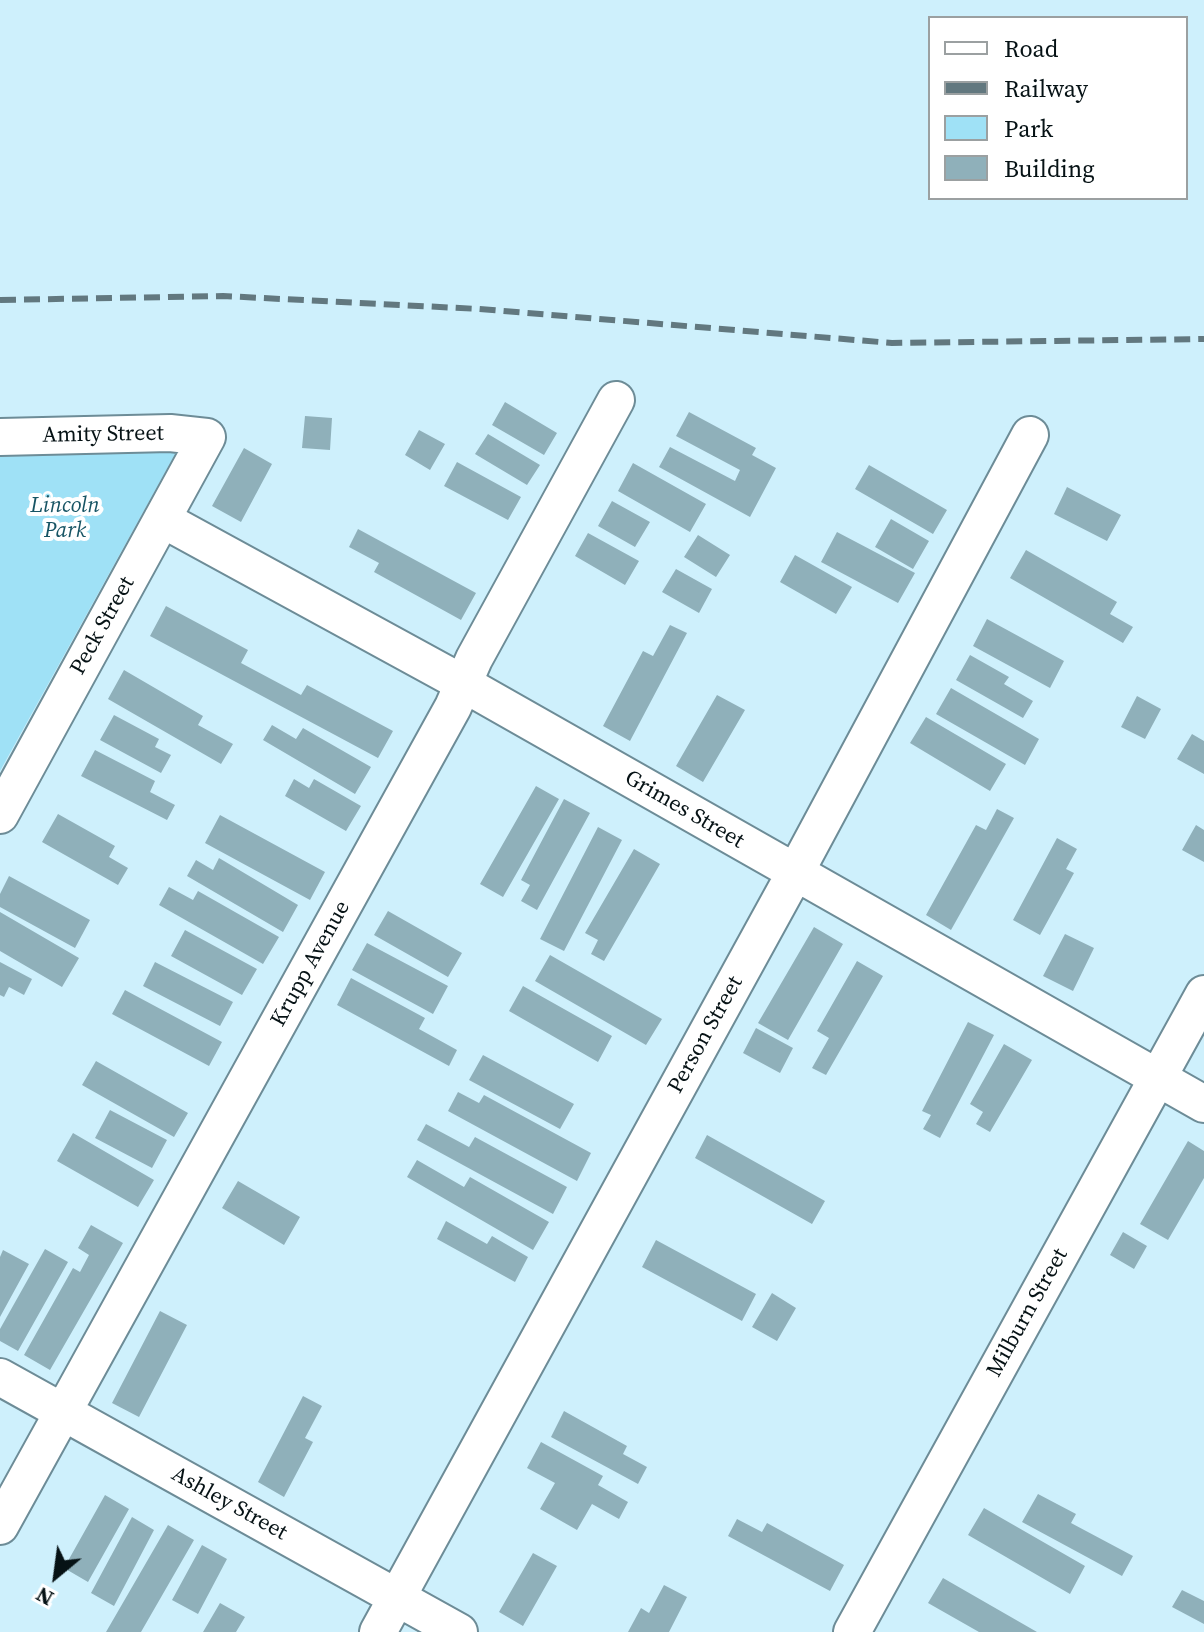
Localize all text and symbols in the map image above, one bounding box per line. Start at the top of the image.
legend [928,16,1188,200]
text: Road [1004,32,1058,65]
text: Railway [1004,72,1088,105]
text: Park [1004,112,1053,145]
text: Building [1004,152,1095,185]
street label: Amity Street [42,421,164,449]
park label: Lincoln Park [30,493,100,544]
street label: Peck Street [65,572,141,680]
street label: Grimes Street [620,765,748,855]
street label: Krupp Avenue [266,897,356,1031]
street label: Person Street [663,972,749,1098]
street label: Milburn Street [982,1244,1074,1382]
street label: Ashley Street [167,1461,291,1547]
north arrow [16,1536,96,1616]
text: N [30,1580,59,1614]

